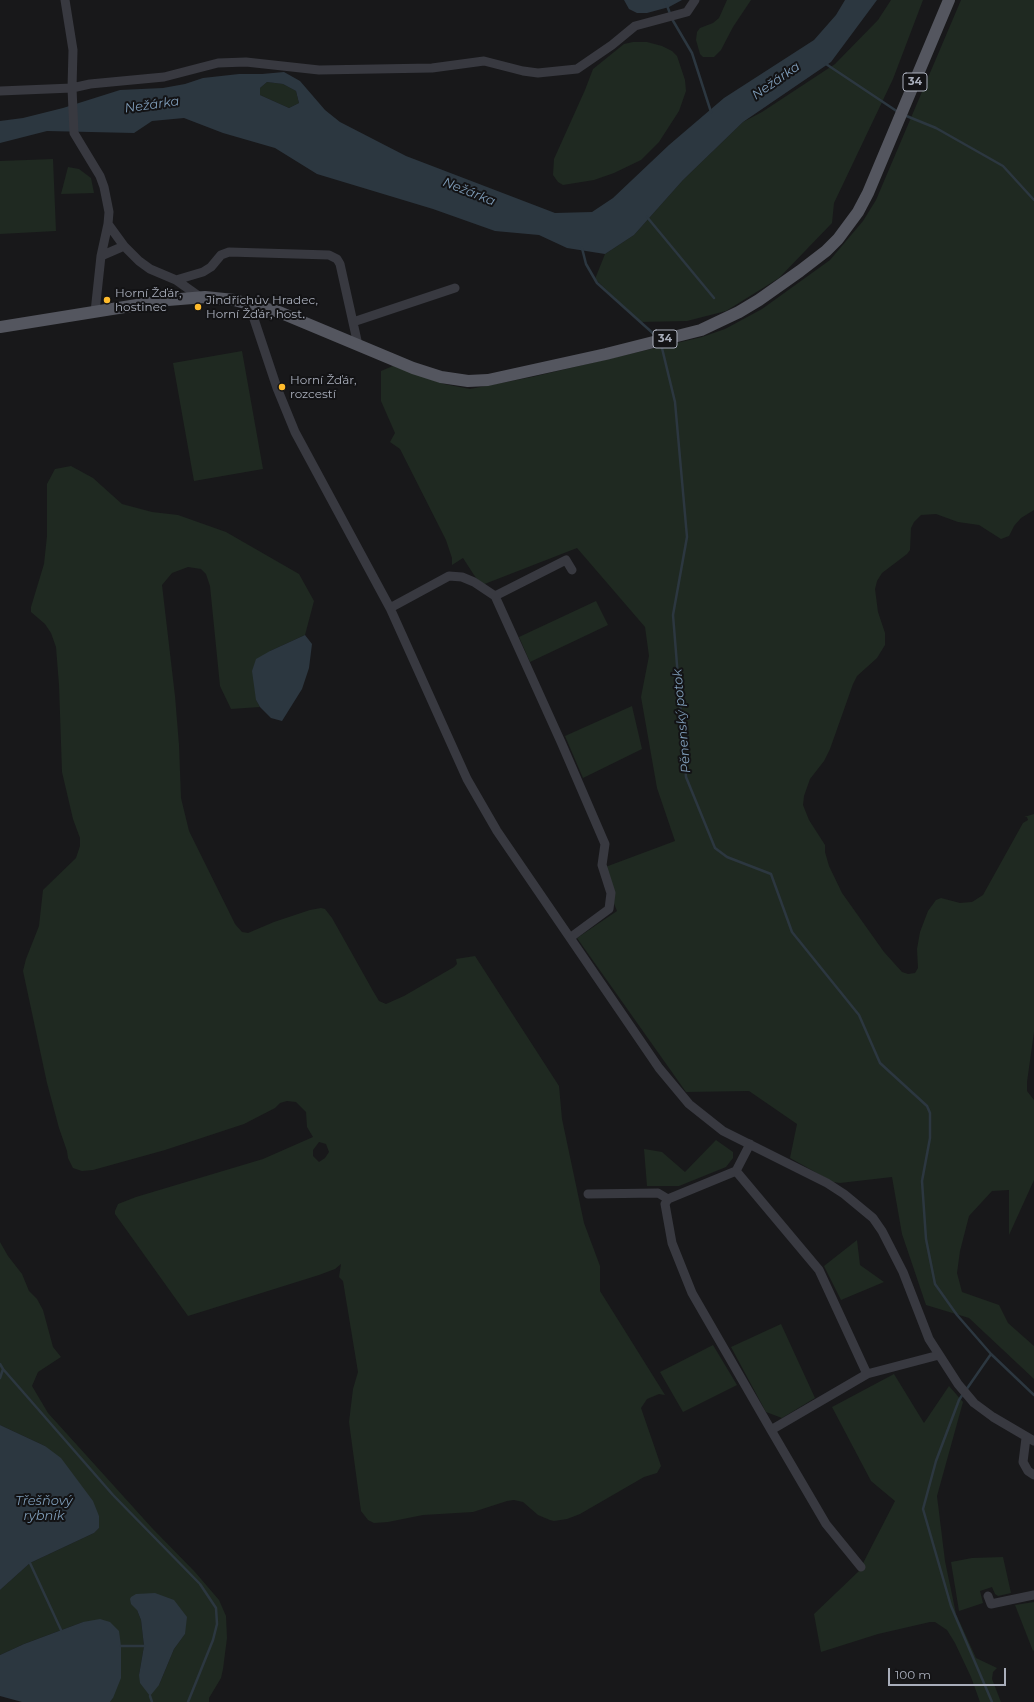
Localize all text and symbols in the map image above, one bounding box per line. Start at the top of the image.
water label: Nežárka [749,59,803,103]
road number: 34 [903,73,927,91]
water label: Nežárka [124,93,180,117]
water label: Nežárka [441,174,497,210]
place label: Horní Žďár, hostinec [115,286,182,314]
place label: Jindřichův Hradec, Horní Žďár, host. [206,293,318,321]
marker: Horní Žďár, hostinec [102,295,112,305]
marker: Jindřichův Hradec, Horní Žďár, host. [193,302,203,312]
road number: 34 [653,330,677,348]
place label: Horní Žďár, rozcestí [290,373,357,401]
marker: Horní Žďár, rozcestí [277,382,287,392]
water label: Pěnenský potok [670,668,694,774]
water label: Třešňový rybník [15,1493,73,1524]
scale bar [890,1660,1008,1686]
text: 100 m [895,1667,931,1682]

